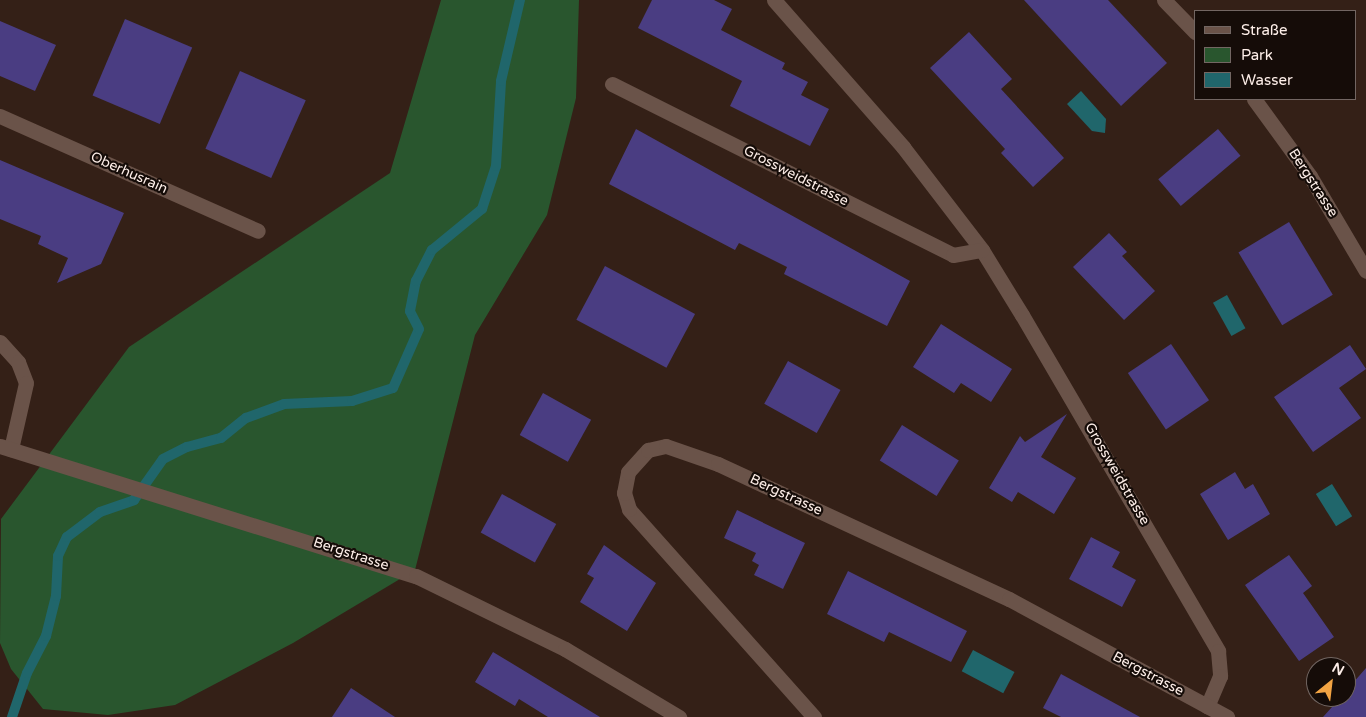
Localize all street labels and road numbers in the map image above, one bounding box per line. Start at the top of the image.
street label: Grossweidstrasse [741,142,851,210]
street label: Bergstrasse [1285,146,1341,220]
street label: Oberhusrain [88,149,170,197]
street label: Grossweidstrasse [1081,420,1153,528]
street label: Bergstrasse [747,471,825,519]
street label: Bergstrasse [311,534,391,574]
street label: Bergstrasse [1110,648,1186,700]

